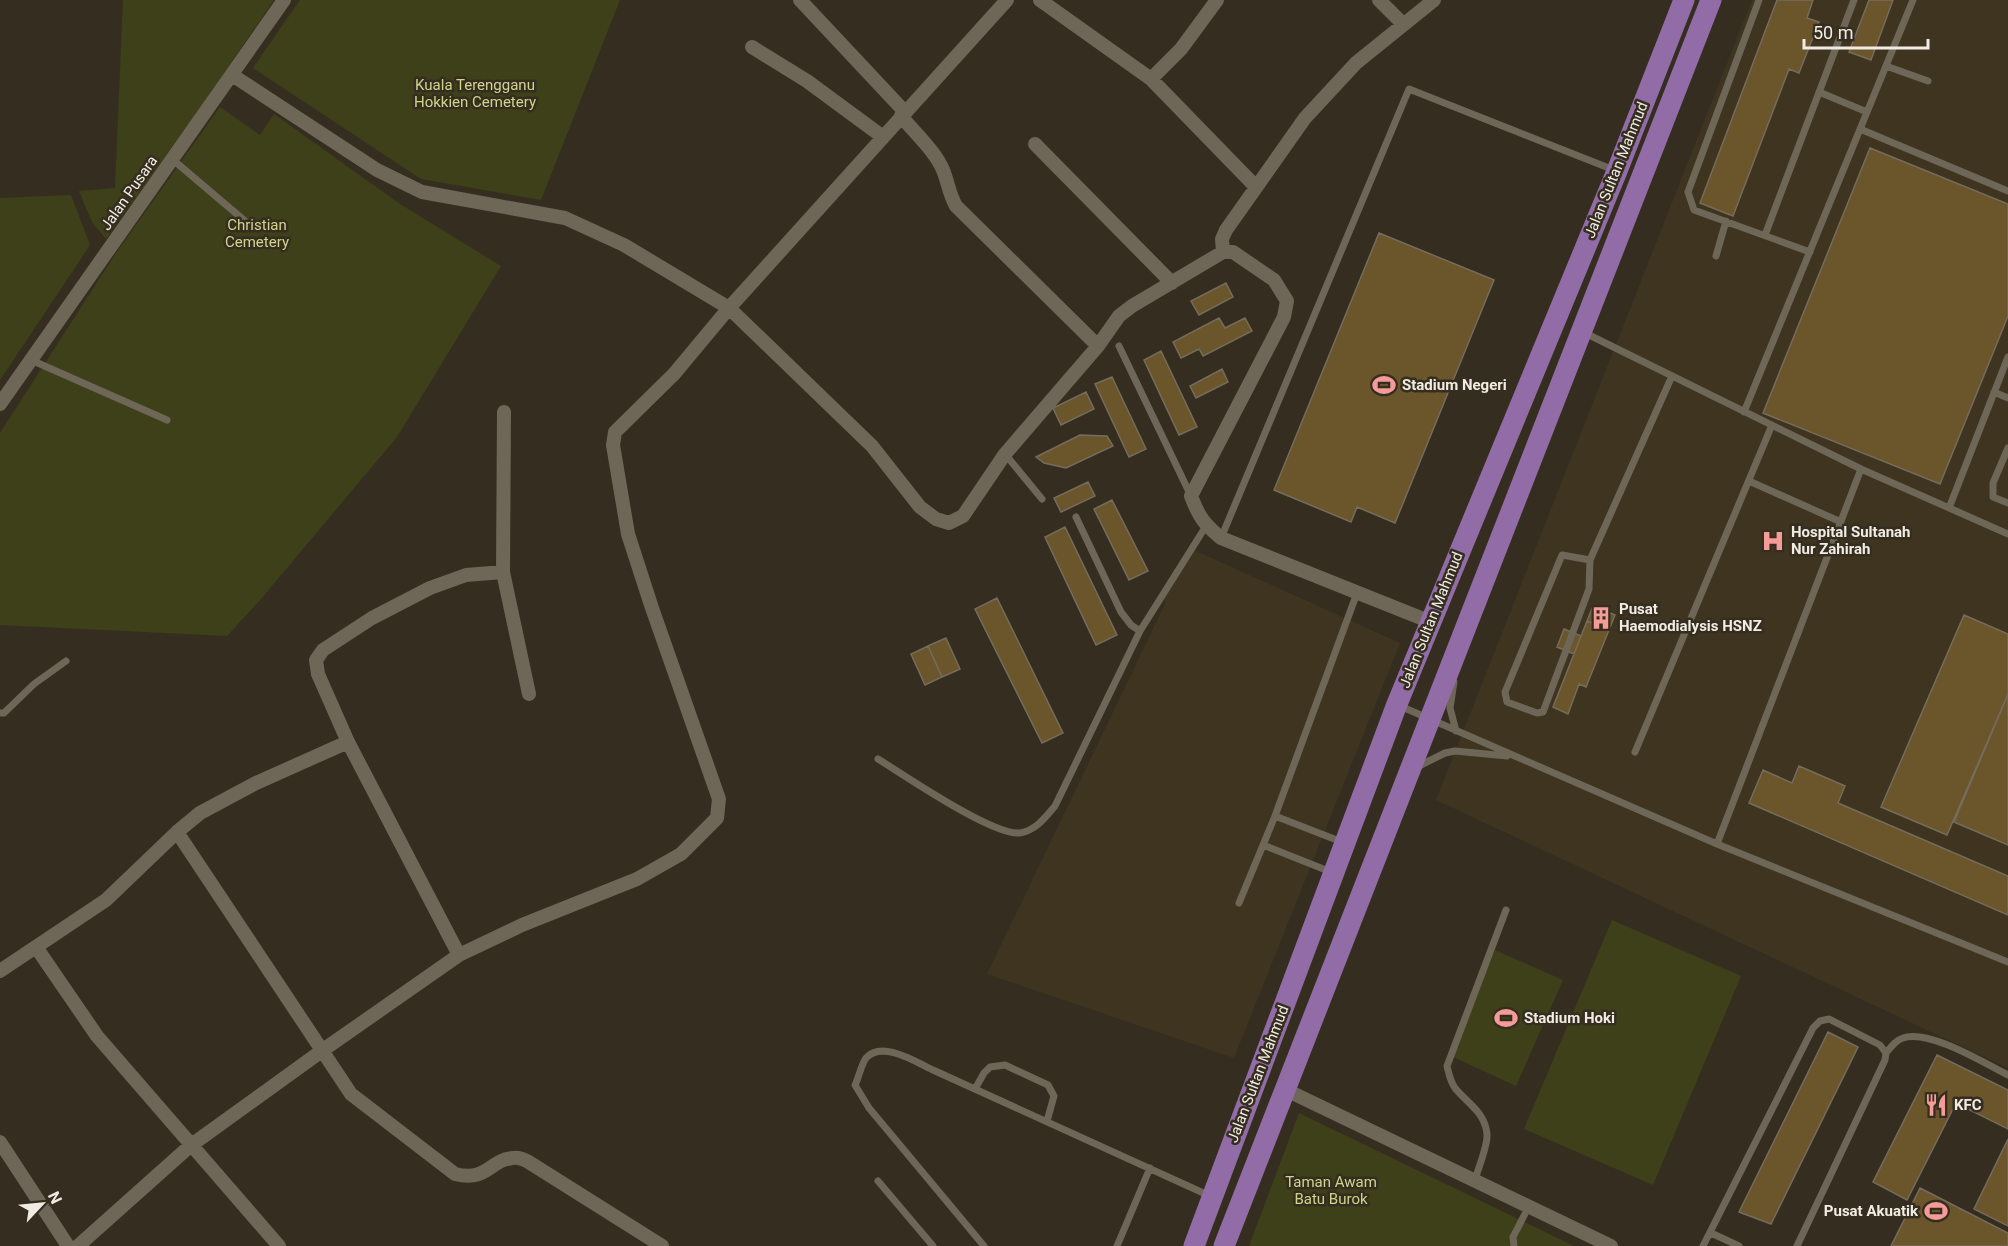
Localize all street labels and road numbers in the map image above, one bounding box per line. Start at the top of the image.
street label: Jalan Sultan Mahmud [1580,99,1652,241]
street label: Jalan Pusara [97,152,161,234]
street label: Jalan Sultan Mahmud [1395,549,1467,691]
street label: Jalan Sultan Mahmud [1224,1003,1292,1145]

